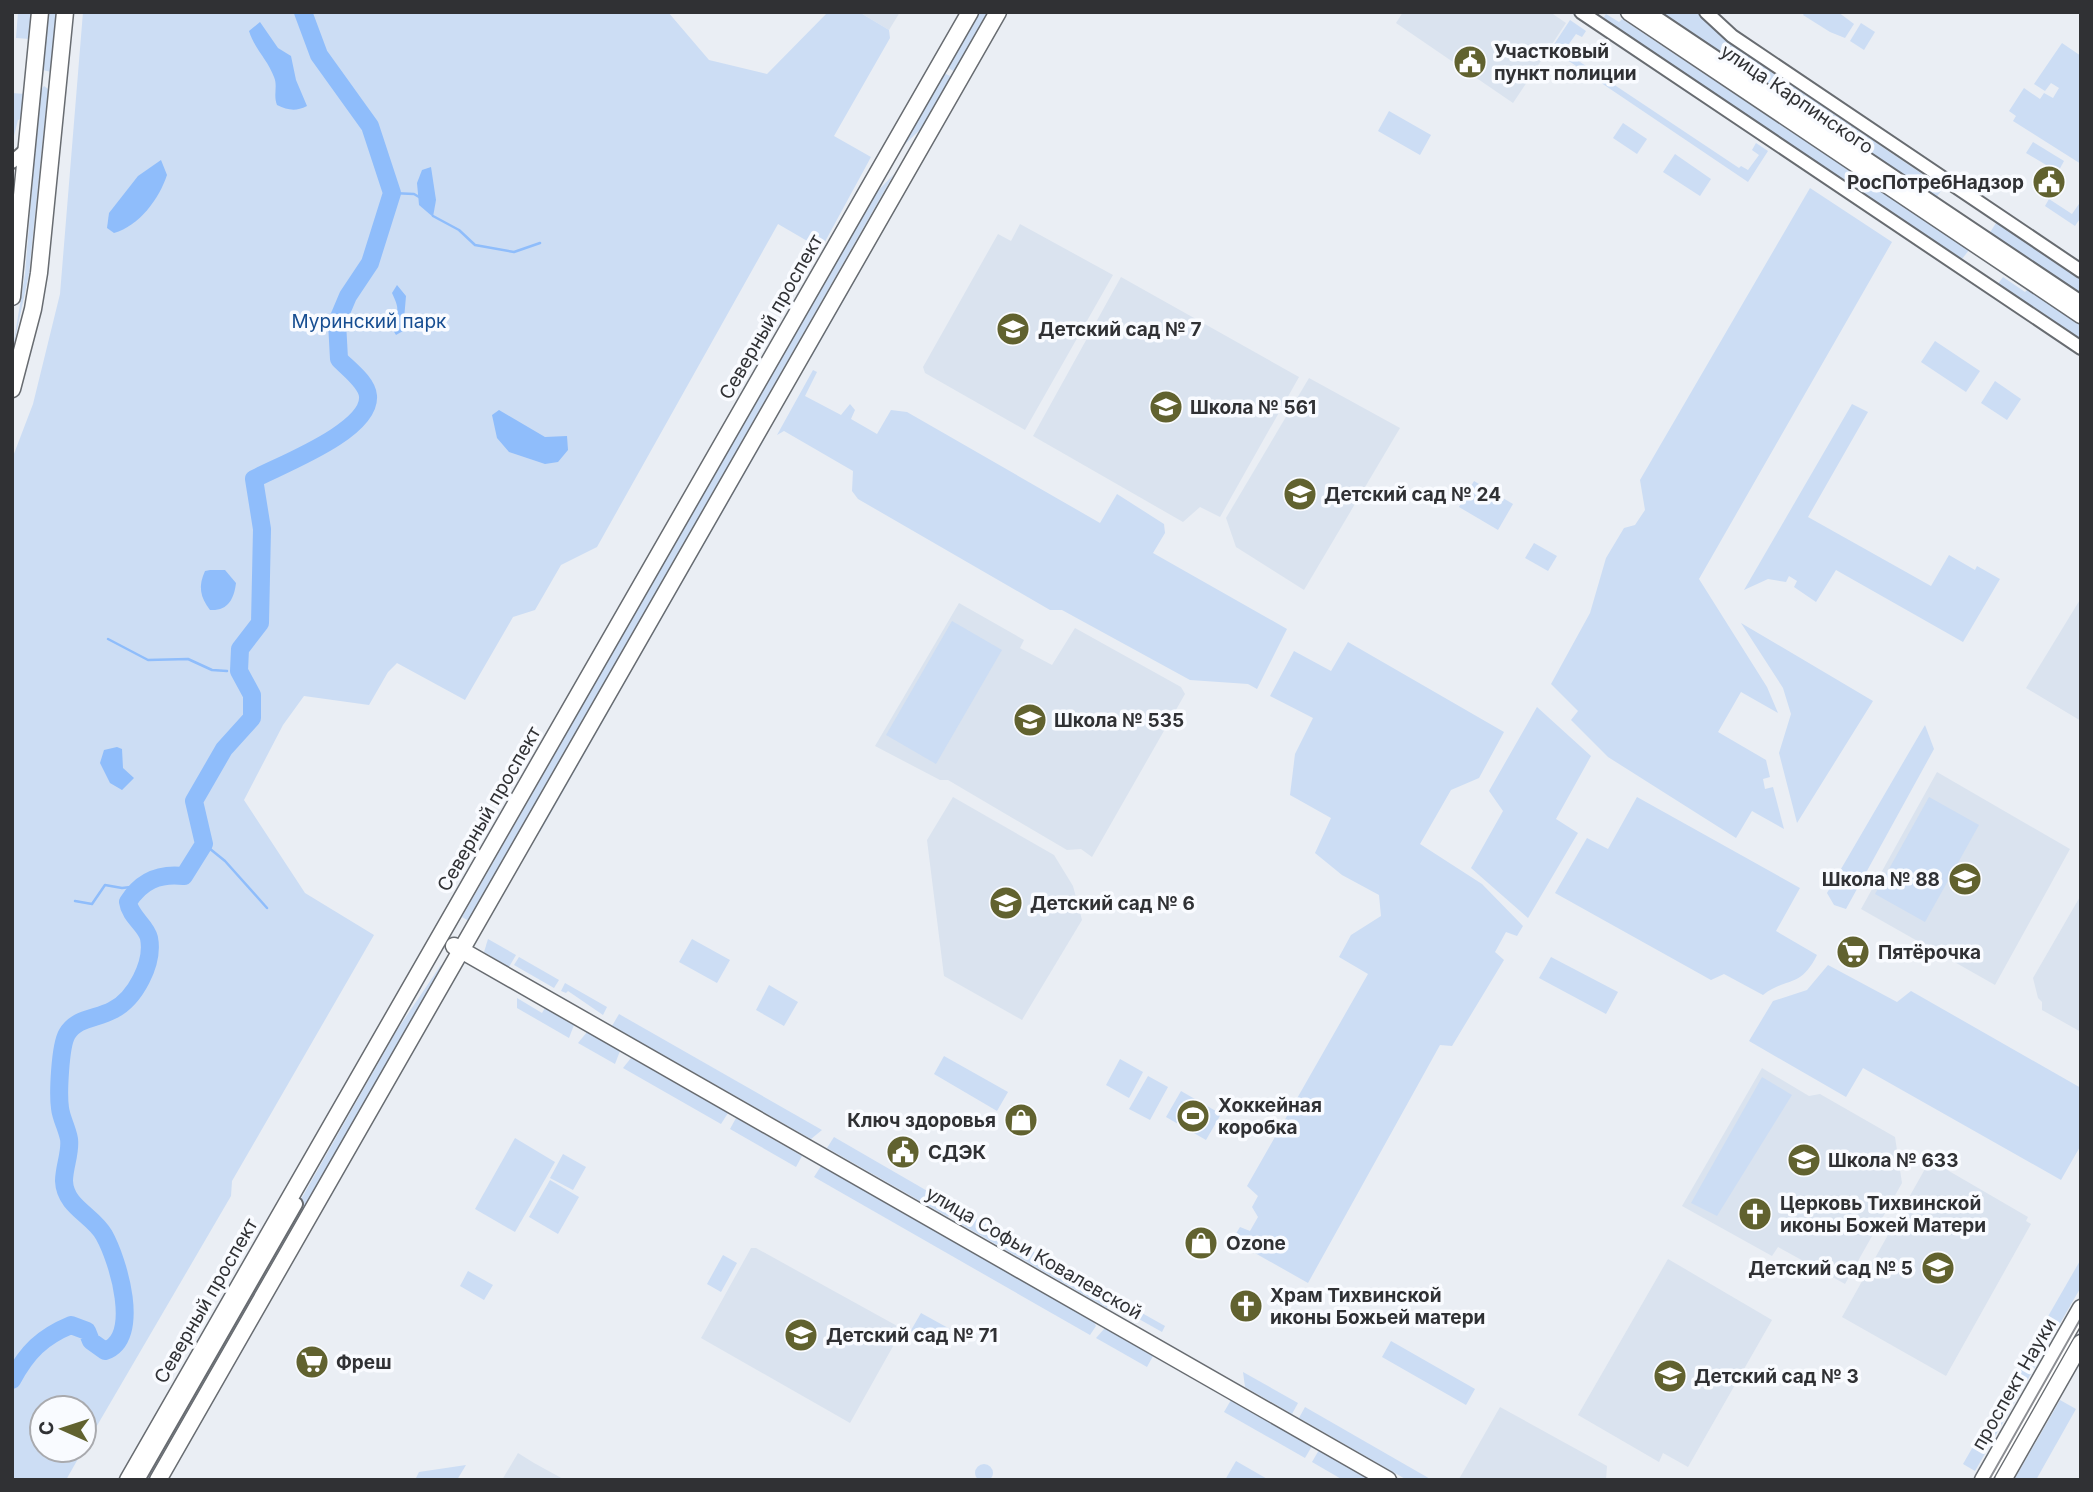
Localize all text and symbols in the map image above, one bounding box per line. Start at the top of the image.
street label: улица Карпинского [1716,39,1878,159]
place label: Участковый пункт полиции [1494,40,1637,85]
public building icon: Участковый пункт полиции [1451,43,1489,81]
public building icon: РосПотребНадзор [2030,163,2068,201]
place label: РосПотребНадзор [1847,171,2024,194]
street label: Северный проспект [714,230,828,404]
park label: Муринский парк [292,310,447,333]
school or university icon: Детский сад № 7 [994,310,1032,348]
place label: Детский сад № 7 [1038,318,1202,341]
school or university icon: Школа № 561 [1147,388,1185,426]
place label: Школа № 561 [1190,396,1316,419]
school or university icon: Детский сад № 24 [1281,475,1319,513]
place label: Детский сад № 24 [1324,483,1501,506]
school or university icon: Школа № 535 [1011,701,1049,739]
place label: Школа № 535 [1054,709,1184,732]
street label: Северный проспект [432,722,546,896]
school or university icon: Школа № 88 [1946,860,1984,898]
place label: Школа № 88 [1822,868,1940,891]
school or university icon: Детский сад № 6 [987,884,1025,922]
place label: Детский сад № 6 [1030,892,1195,915]
supermarket icon: Пятёрочка [1834,933,1872,971]
place label: Пятёрочка [1878,941,1981,964]
place label: Хоккейная коробка [1218,1094,1322,1139]
sports icon: Хоккейная коробка [1174,1097,1212,1135]
shop icon: Ключ здоровья [1002,1101,1040,1139]
place label: Ключ здоровья [847,1109,996,1132]
public building icon: СДЭК [884,1133,922,1171]
place label: СДЭК [928,1141,987,1164]
school or university icon: Школа № 633 [1785,1141,1823,1179]
place label: Школа № 633 [1828,1149,1958,1172]
street label: улица Софьи Ковалевской [922,1182,1146,1324]
place label: Церковь Тихвинской иконы Божей Матери [1780,1192,1986,1237]
church icon: Церковь Тихвинской иконы Божей Матери [1736,1195,1774,1233]
street label: Северный проспект [149,1214,263,1388]
shop icon: Ozone [1182,1224,1220,1262]
place label: Ozone [1226,1232,1286,1255]
school or university icon: Детский сад № 5 [1919,1249,1957,1287]
place label: Детский сад № 5 [1748,1257,1913,1280]
place label: Храм Тихвинской иконы Божьей матери [1270,1284,1485,1329]
church icon: Храм Тихвинской иконы Божьей матери [1227,1287,1265,1325]
street label: проспект Науки [1967,1314,2061,1454]
school or university icon: Детский сад № 71 [782,1316,820,1354]
place label: Детский сад № 71 [826,1324,998,1347]
supermarket icon: Фреш [293,1343,331,1381]
place label: Фреш [336,1351,392,1374]
school or university icon: Детский сад № 3 [1651,1357,1689,1395]
place label: Детский сад № 3 [1694,1365,1859,1388]
north arrow [28,1394,98,1464]
text: С [35,1421,58,1436]

